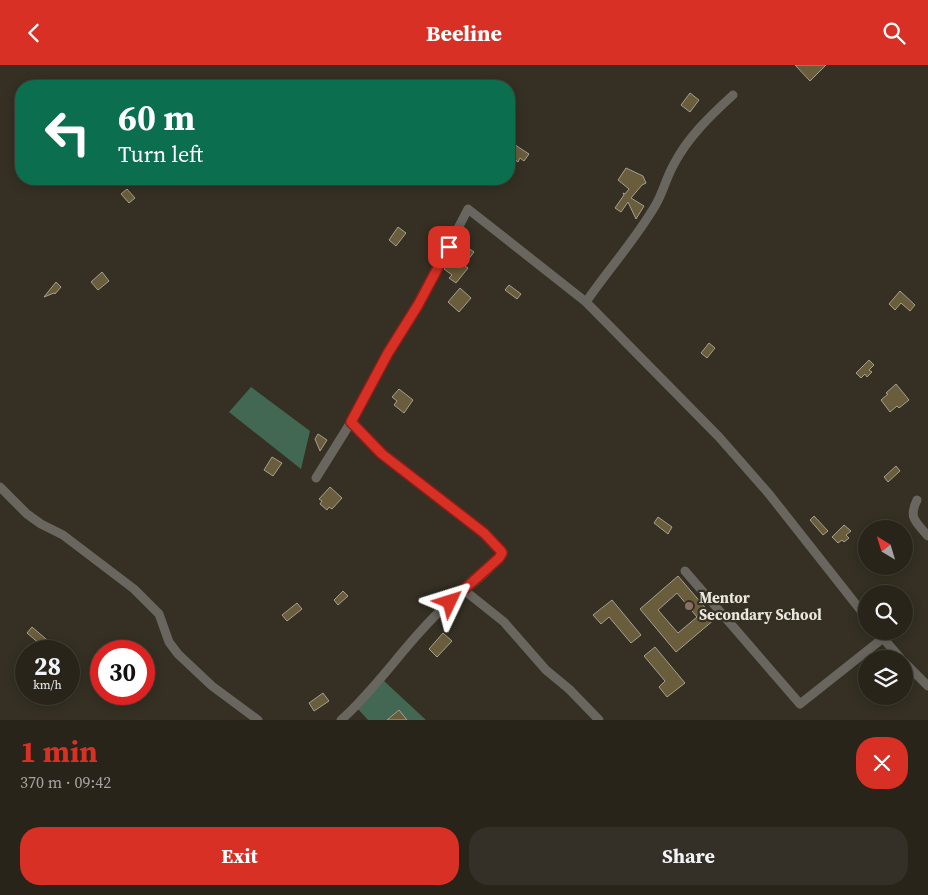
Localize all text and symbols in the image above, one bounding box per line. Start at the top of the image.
text: Beeline [426,18,502,48]
icon: back [20,19,48,47]
icon: search [880,19,908,47]
text: 60 m [118,94,195,142]
icon: left [35,100,100,165]
text: Turn left [118,139,203,169]
pin [428,226,470,268]
icon: arrive [435,233,463,261]
north arrow [858,520,912,575]
map controls [858,520,913,705]
position arrow [423,575,475,627]
button: search [858,585,913,640]
place label: Mentor Secondary School [699,587,822,625]
marker: Mentor Secondary School [683,600,695,612]
speed limit sign: 30 [90,640,155,705]
text: 28 [34,649,61,683]
button: layers [858,650,913,705]
text: km/h [33,677,62,693]
text: 1 min [20,731,98,772]
button: close [856,737,908,789]
text: 370 m · 09:42 [20,771,111,793]
button: Exit [20,827,459,885]
button: Share [469,827,908,885]

